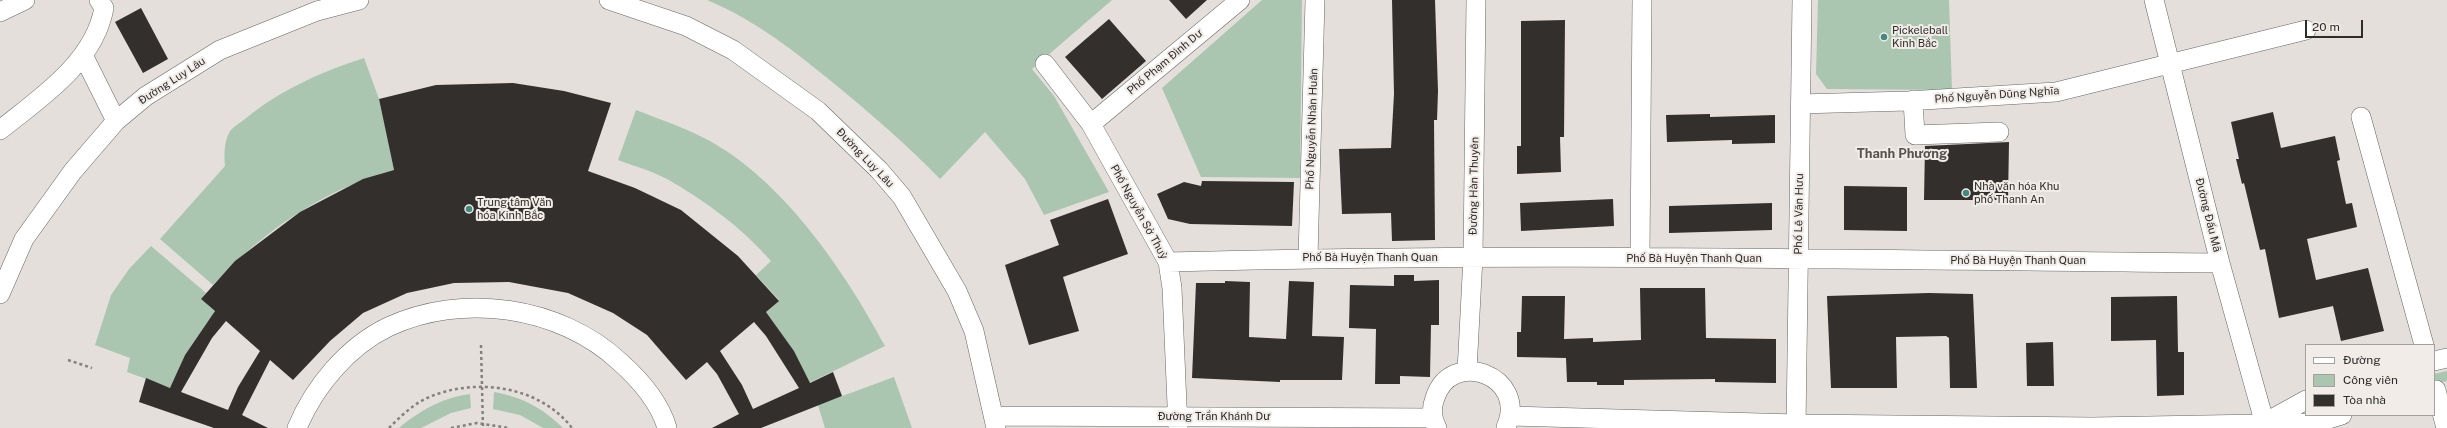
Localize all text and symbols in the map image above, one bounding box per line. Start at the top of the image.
scale bar [2307,12,2365,38]
text: 20 m [2312,20,2340,34]
place label: Pickeleball Kinh Bắc [1892,24,1948,50]
street label: Phố Phạm Đình Dư [1125,27,1205,97]
marker: Pickeleball Kinh Bắc [1879,32,1889,42]
street label: Đường Luy Lâu [136,54,208,108]
street label: Phố Nguyễn Nhân Huân [1303,68,1321,190]
street label: Phố Nguyễn Dũng Nghĩa [1934,84,2060,106]
street label: Đường Luy Lâu [833,126,897,190]
street label: Đường Hàn Thuyên [1467,137,1481,235]
district label: Thanh Phương [1857,146,1947,162]
street label: Phố Nguyễn Sở Thuỳ [1107,162,1171,262]
street label: Phố Lê Văn Hưu [1792,173,1806,255]
street label: Đường Đấu Mã [2192,177,2224,253]
place label: Nhà văn hóa Khu phố Thanh An [1974,180,2059,206]
marker: Nhà văn hóa Khu phố Thanh An [1961,188,1971,198]
place label: Trung tâm Văn hóa Kinh Bắc [477,196,552,222]
marker: Trung tâm Văn hóa Kinh Bắc [464,204,474,214]
street label: Phố Bà Huyện Thanh Quan [1302,251,1438,265]
street label: Phố Bà Huyện Thanh Quan [1626,252,1762,266]
street label: Phố Bà Huyện Thanh Quan [1950,254,2086,268]
legend [2305,344,2435,416]
text: Đường [2343,353,2381,367]
text: Công viên [2343,373,2398,387]
text: Tòa nhà [2343,393,2386,407]
street label: Đường Trần Khánh Dư [1158,410,1270,424]

